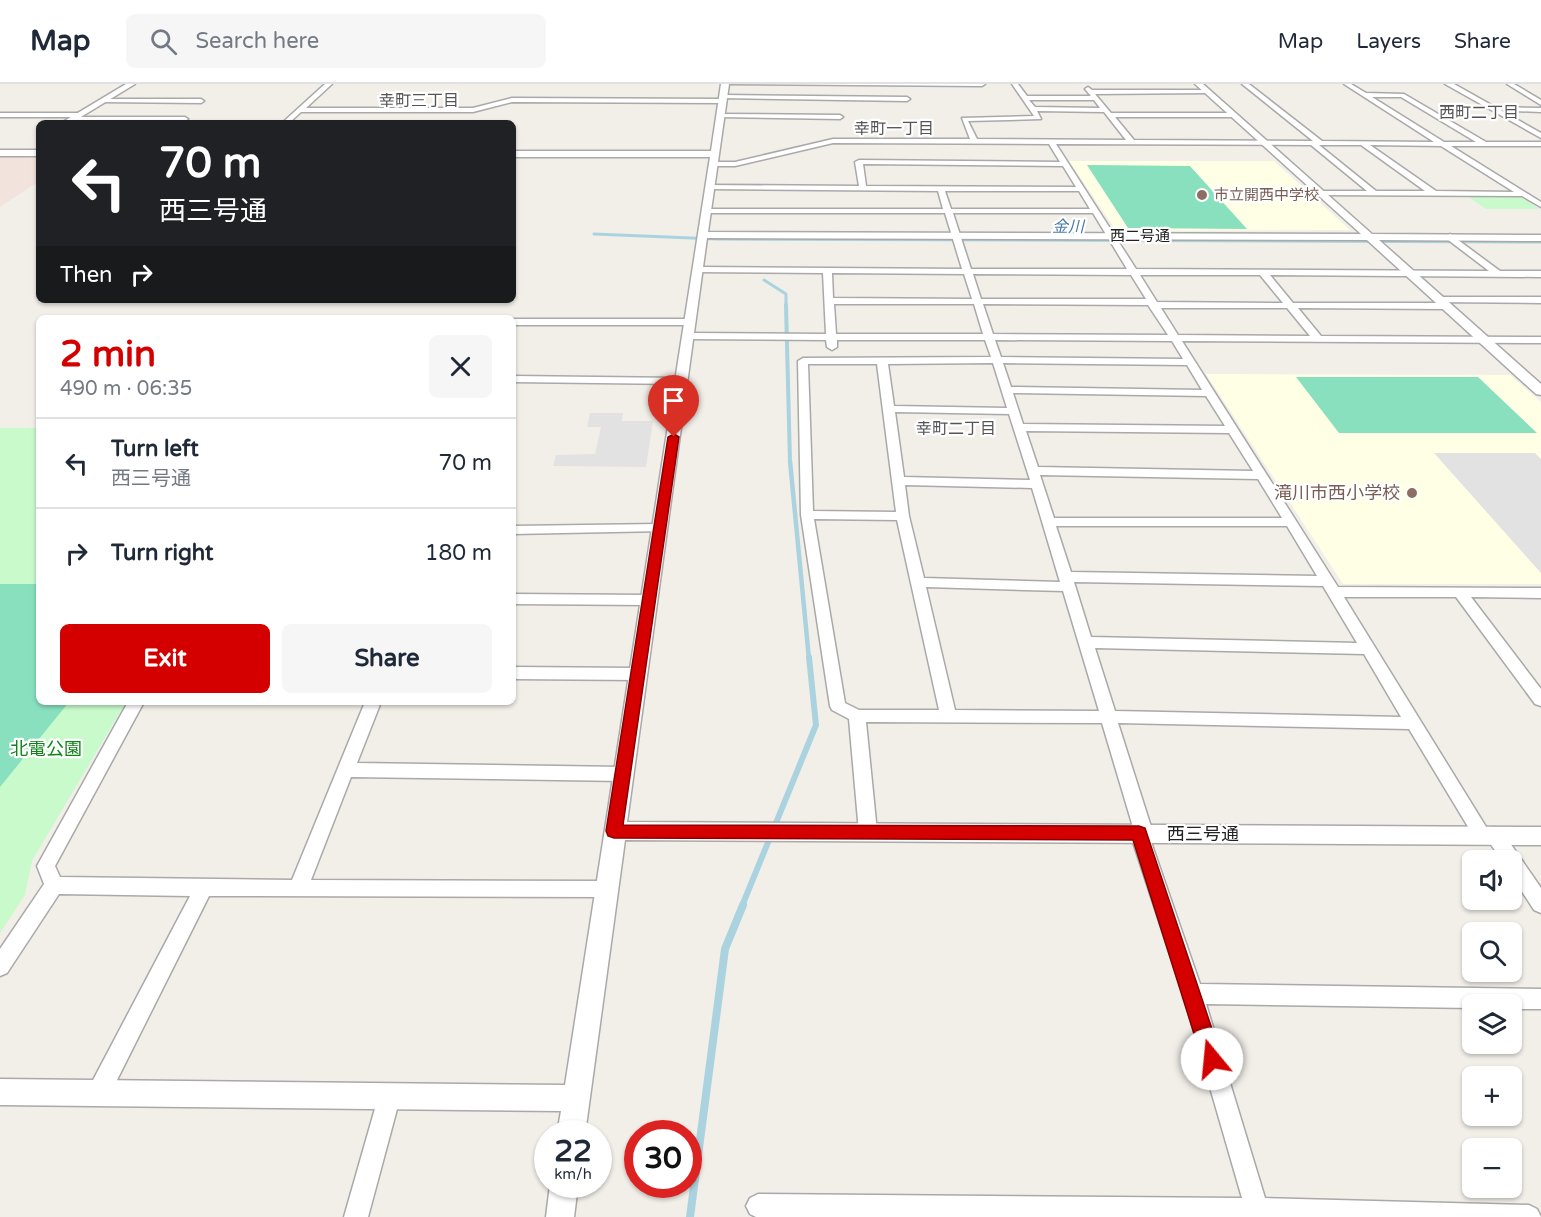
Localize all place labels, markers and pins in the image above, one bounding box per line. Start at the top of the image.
place label: 市立開西中学校 [1214,186,1319,204]
marker: 市立開西中学校 [1195,188,1209,202]
pin [648,375,699,437]
place label: 滝川市西小学校 [1274,482,1400,504]
marker: 滝川市西小学校 [1405,486,1419,500]

